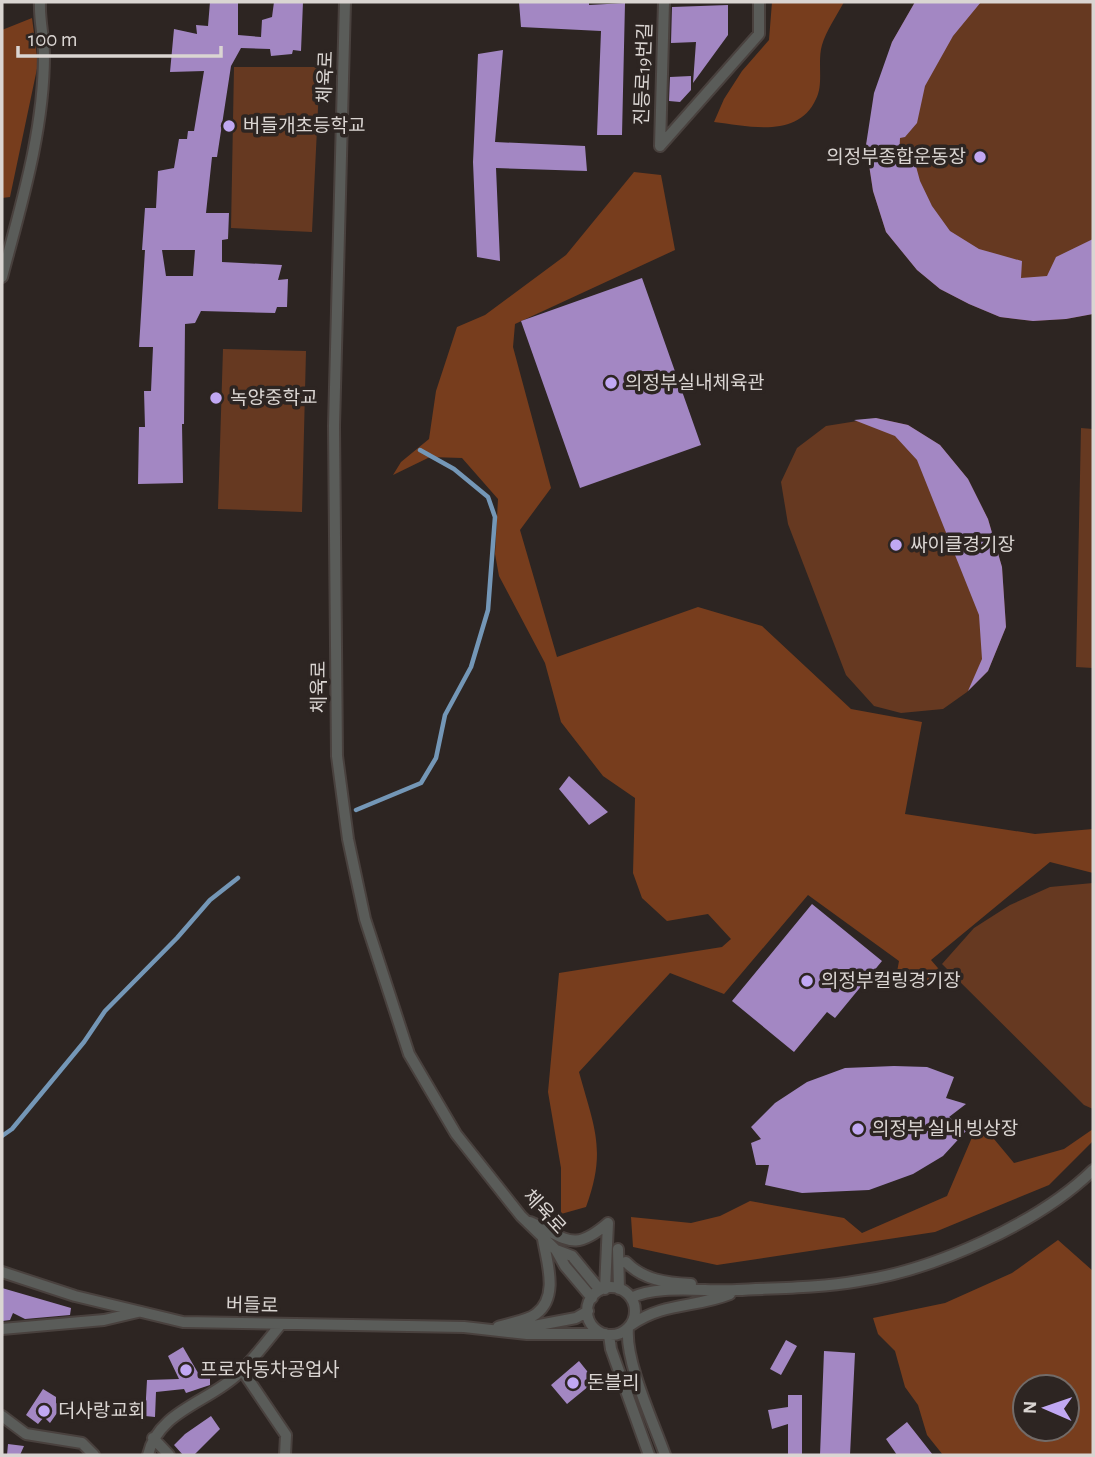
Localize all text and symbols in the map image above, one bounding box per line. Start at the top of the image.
scale bar [18,14,220,58]
street label: 진등로19번길 [632,22,655,126]
text: 100 m [28,29,78,50]
street label: 체육로 [315,50,336,104]
place label: 버들개초등학교 [243,116,365,136]
marker: 버들개초등학교 [221,118,237,134]
place label: 의정부종합운동장 [826,147,966,167]
marker: 의정부종합운동장 [972,149,988,165]
place label: 의정부실내체육관 [625,373,765,393]
marker: 의정부실내체육관 [603,375,619,391]
place label: 녹양중학교 [230,388,317,408]
marker: 녹양중학교 [208,390,224,406]
place label: 싸이클경기장 [910,535,1015,555]
marker: 싸이클경기장 [888,537,904,553]
street label: 체육로 [309,661,329,713]
place label: 의정부컬링경기장 [821,971,961,991]
marker: 의정부컬링경기장 [799,973,815,989]
place label: 의정부 실내 빙상장 [872,1119,1018,1139]
marker: 의정부 실내 빙상장 [850,1121,866,1137]
street label: 체육로 [519,1186,570,1238]
street label: 버들로 [226,1295,278,1316]
place label: 프로자동차공업사 [200,1360,340,1380]
marker: 프로자동차공업사 [178,1362,194,1378]
place label: 돈블리 [587,1373,639,1393]
north arrow [1011,1373,1081,1443]
marker: 돈블리 [565,1375,581,1391]
place label: 더사랑교회 [58,1401,145,1421]
text: N [1021,1401,1040,1414]
marker: 더사랑교회 [36,1403,52,1419]

